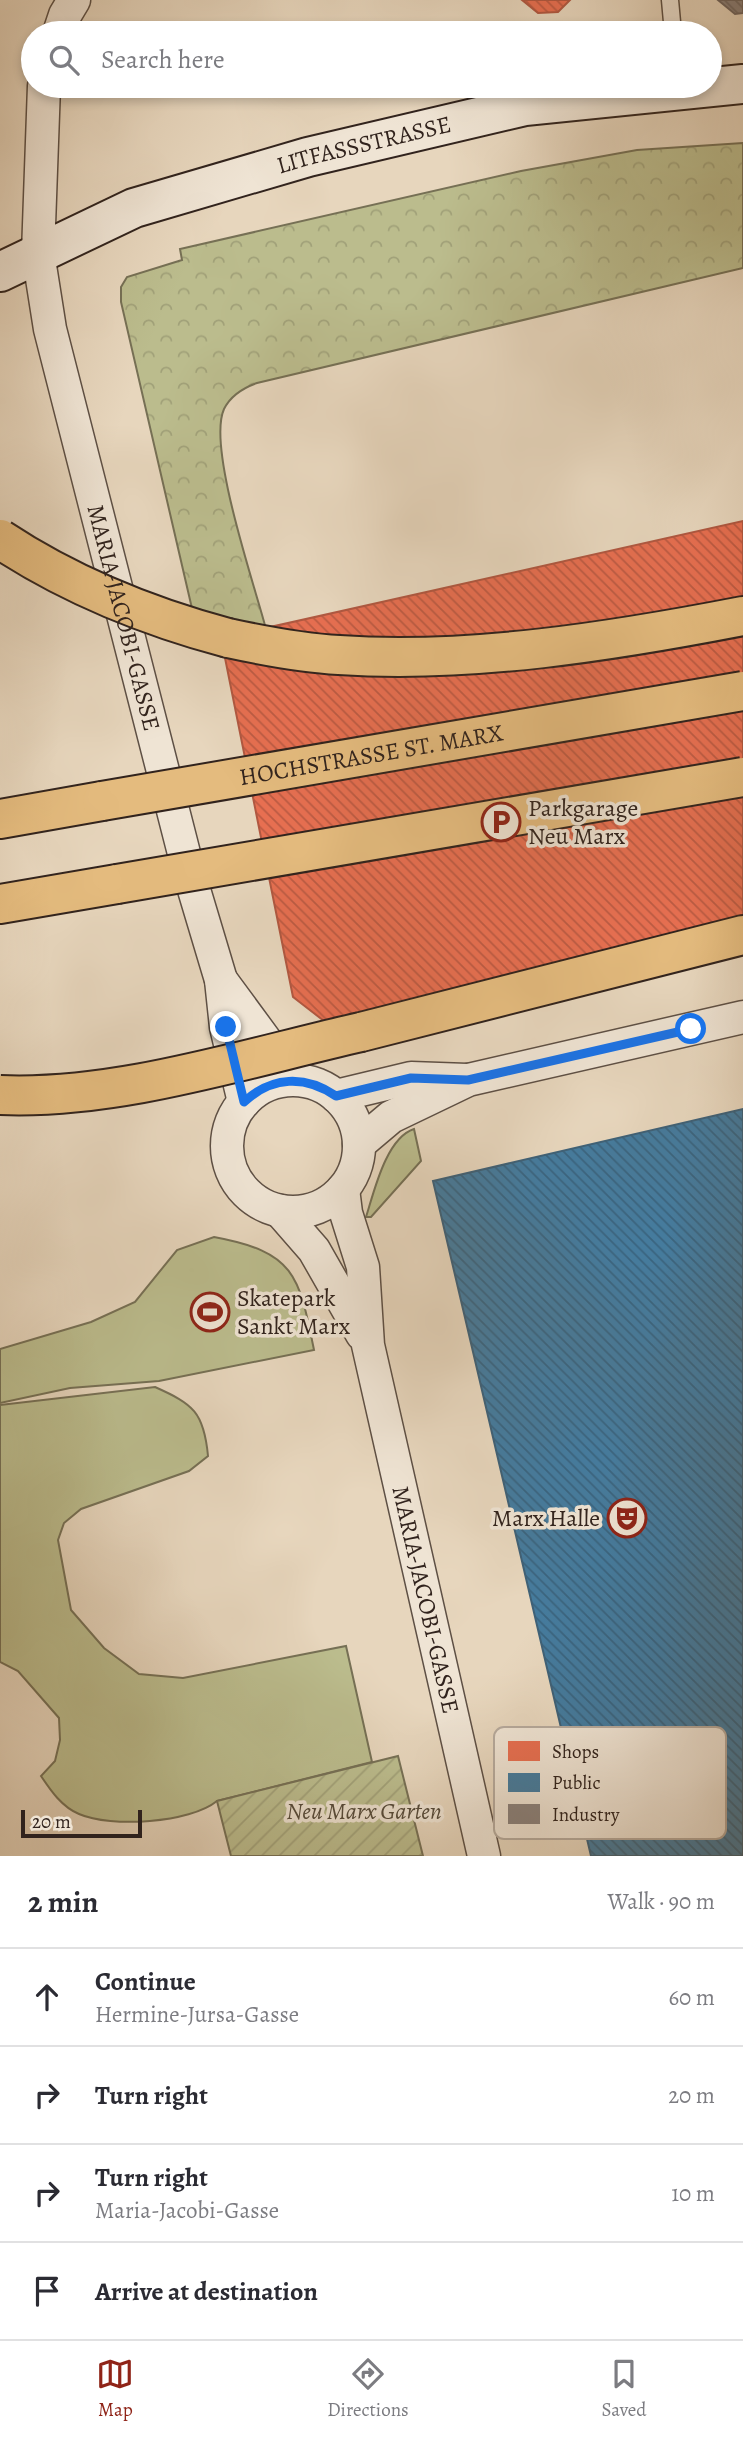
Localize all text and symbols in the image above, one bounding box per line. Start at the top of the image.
search box [21,21,722,98]
icon: search [45,41,83,79]
text: Search here [101,42,225,77]
street label: LITFASSSTRASSE [273,108,454,181]
street label: MARIA-JACOBI-GASSE [79,501,168,734]
street label: HOCHSTRASSE ST. MARX [237,716,506,793]
place label: Parkgarage Neu Marx [528,792,638,852]
parking icon: Parkgarage Neu Marx [480,801,522,843]
route end [210,1011,241,1042]
route start [675,1013,706,1044]
place label: Skatepark Sankt Marx [237,1282,351,1342]
sports icon: Skatepark Sankt Marx [189,1291,231,1333]
street label: MARIA-JACOBI-GASSE [384,1483,467,1717]
theatre icon: Marx Halle [606,1497,648,1539]
place label: Marx Halle [492,1502,600,1534]
legend [494,1727,726,1839]
text: Shops [552,1739,599,1765]
text: Public [552,1770,600,1796]
park label: Neu Marx Garten [286,1795,442,1827]
text: Industry [552,1802,620,1828]
scale bar [21,1807,142,1839]
text: 20 m [32,1809,71,1835]
text: 2 min [28,1882,98,1922]
text: Walk · 90 m [608,1886,715,1917]
text: Continue [95,1964,196,1999]
icon: ahead [28,1978,66,2016]
text: 60 m [668,1982,715,2013]
text: Hermine-Jursa-Gasse [95,1999,299,2030]
icon: right [28,2076,66,2114]
text: Turn right [95,2078,208,2113]
text: 20 m [668,2080,715,2111]
text: Turn right [95,2160,208,2195]
icon: right [28,2174,66,2212]
text: 10 m [671,2178,715,2209]
text: Maria-Jacobi-Gasse [95,2195,279,2226]
icon: arrive [28,2272,66,2310]
text: Arrive at destination [95,2274,318,2309]
tab: Map [96,2355,134,2423]
tab: Directions [327,2355,409,2423]
tab: Saved [602,2355,647,2423]

